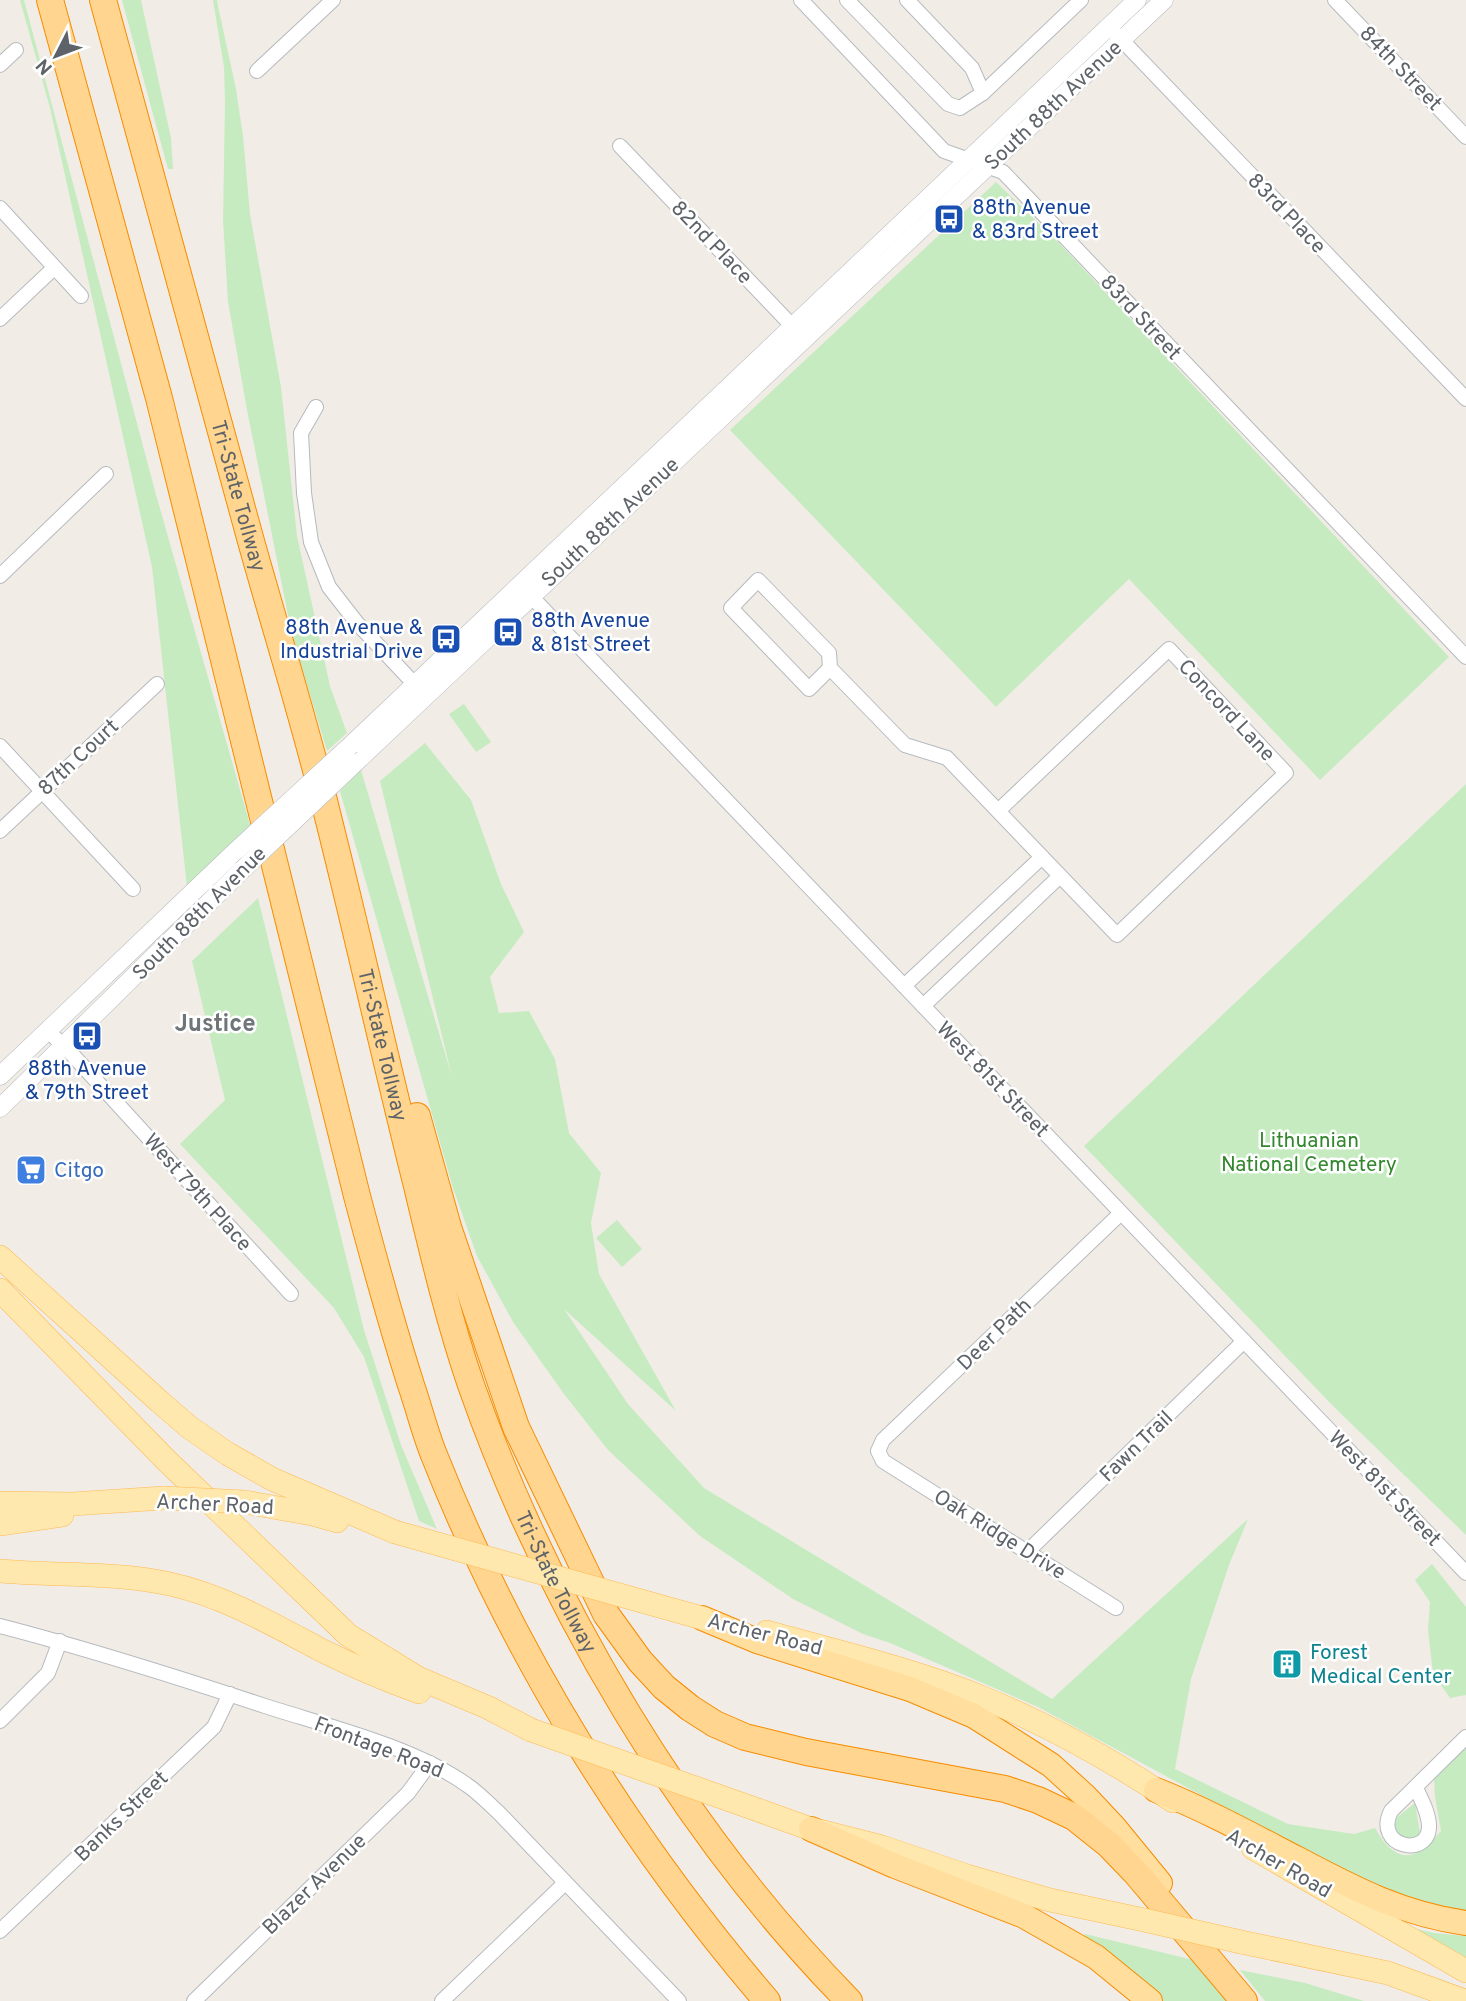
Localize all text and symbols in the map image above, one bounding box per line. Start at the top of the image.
north arrow [21,21,91,91]
street label: 84th Street [1353,21,1447,117]
street label: South 88th Avenue [979,35,1129,177]
text: N [31,53,58,79]
street label: 83rd Place [1241,168,1331,260]
street label: 82nd Place [664,195,758,291]
place label: 88th Avenue & 83rd Street [972,195,1099,246]
bus stop icon: 88th Avenue & 83rd Street [932,202,966,236]
street label: 83rd Street [1093,269,1187,367]
street label: Tri-State Tollway [203,417,271,575]
street label: South 88th Avenue [536,452,686,594]
place label: 88th Avenue & 81st Street [531,608,651,659]
place label: 88th Avenue & Industrial Drive [280,615,423,666]
bus stop icon: 88th Avenue & 81st Street [491,615,525,649]
bus stop icon: 88th Avenue & Industrial Drive [429,622,463,656]
street label: Concord Lane [1171,654,1280,768]
street label: 87th Court [33,714,125,802]
street label: South 88th Avenue [127,841,273,987]
street label: Tri-State Tollway [350,966,413,1124]
district label: Justice [174,1010,256,1040]
street label: West 81st Street [930,1016,1054,1144]
bus stop icon: 88th Avenue & 79th Street [70,1019,104,1053]
place label: 88th Avenue & 79th Street [25,1056,149,1107]
street label: West 79th Place [137,1128,257,1258]
park label: Lithuanian National Cemetery [1221,1128,1397,1179]
supermarket icon: Citgo [14,1153,48,1187]
place label: Citgo [54,1158,104,1185]
street label: Deer Path [952,1293,1038,1377]
street label: Fawn Trail [1095,1405,1179,1489]
street label: West 81st Street [1322,1425,1446,1553]
street label: Oak Ridge Drive [928,1484,1070,1587]
street label: Archer Road [155,1489,274,1522]
street label: Tri-State Tollway [508,1507,602,1659]
street label: Archer Road [704,1608,825,1663]
place label: Forest Medical Center [1310,1640,1452,1691]
building icon: Forest Medical Center [1270,1647,1304,1681]
street label: Frontage Road [310,1711,447,1785]
street label: Banks Street [69,1766,175,1869]
street label: Archer Road [1220,1823,1336,1905]
street label: Blazer Avenue [257,1829,373,1942]

